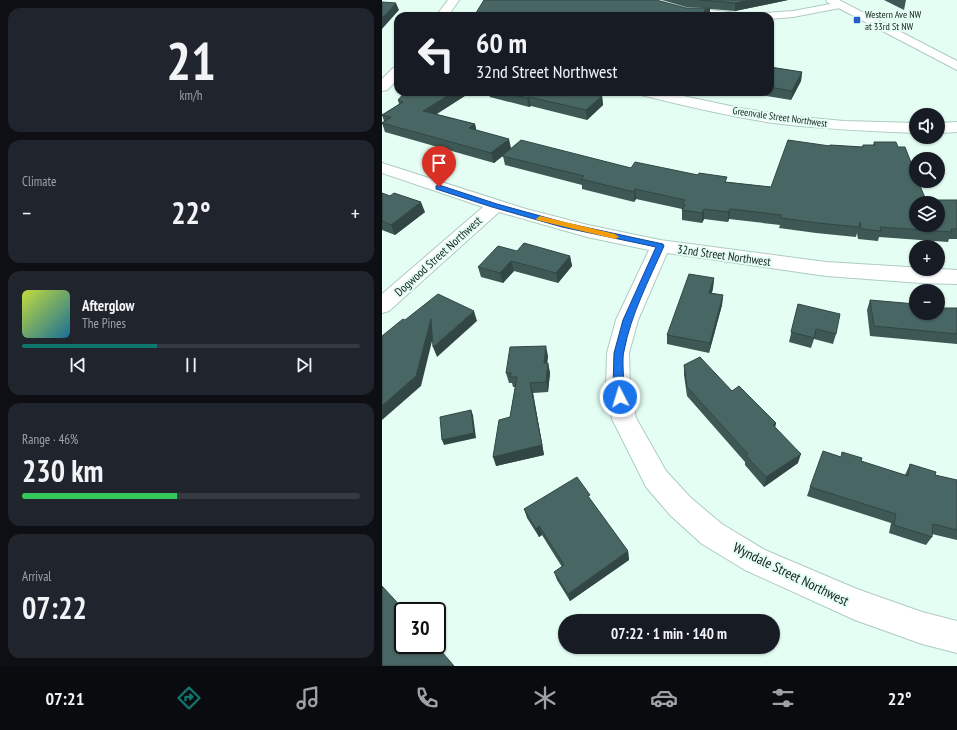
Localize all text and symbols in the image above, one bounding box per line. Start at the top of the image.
place label: Western Ave NW at 33rd St NW [865,8,922,33]
marker: Western Ave NW at 33rd St NW [852,15,862,25]
text: 60 m [476,24,527,61]
text: 21 [166,27,216,94]
icon: left [410,28,462,80]
text: 32nd Street Northwest [476,60,617,83]
text: km/h [179,87,203,104]
street label: Greenvale Street Northwest [732,104,828,130]
map controls [909,108,945,320]
button: sound [909,108,945,144]
pin [422,146,456,187]
icon: arrive [428,152,450,174]
button: search [909,152,945,188]
text: Climate [22,173,56,190]
text: 22° [171,193,211,232]
button: layers [909,196,945,232]
text: − [22,199,31,227]
text: + [351,199,360,227]
street label: Dogwood Street Northwest [391,212,485,299]
button: + [909,240,945,276]
street label: 32nd Street Northwest [676,241,772,269]
button: − [909,284,945,320]
text: Afterglow [82,296,134,315]
text: The Pines [82,315,126,332]
icon: previous [67,354,89,376]
icon: pause [180,354,202,376]
icon: next [293,354,315,376]
position arrow [599,376,641,418]
text: Range · 46% [22,431,78,448]
text: 230 km [22,451,103,490]
street label: Wyndale Street Northwest [730,538,852,610]
text: Arrival [22,568,51,585]
text: 07:22 [22,588,87,627]
speed limit sign: 30 [394,602,446,654]
text: 07:22 · 1 min · 140 m [611,624,727,643]
icon: directions [175,684,203,712]
icon: music [294,684,322,712]
icon: phone [413,684,441,712]
icon: climate [531,684,559,712]
icon: car [650,684,678,712]
icon: filters [769,684,797,712]
text: 07:21 [45,687,84,710]
text: 22° [888,687,912,710]

